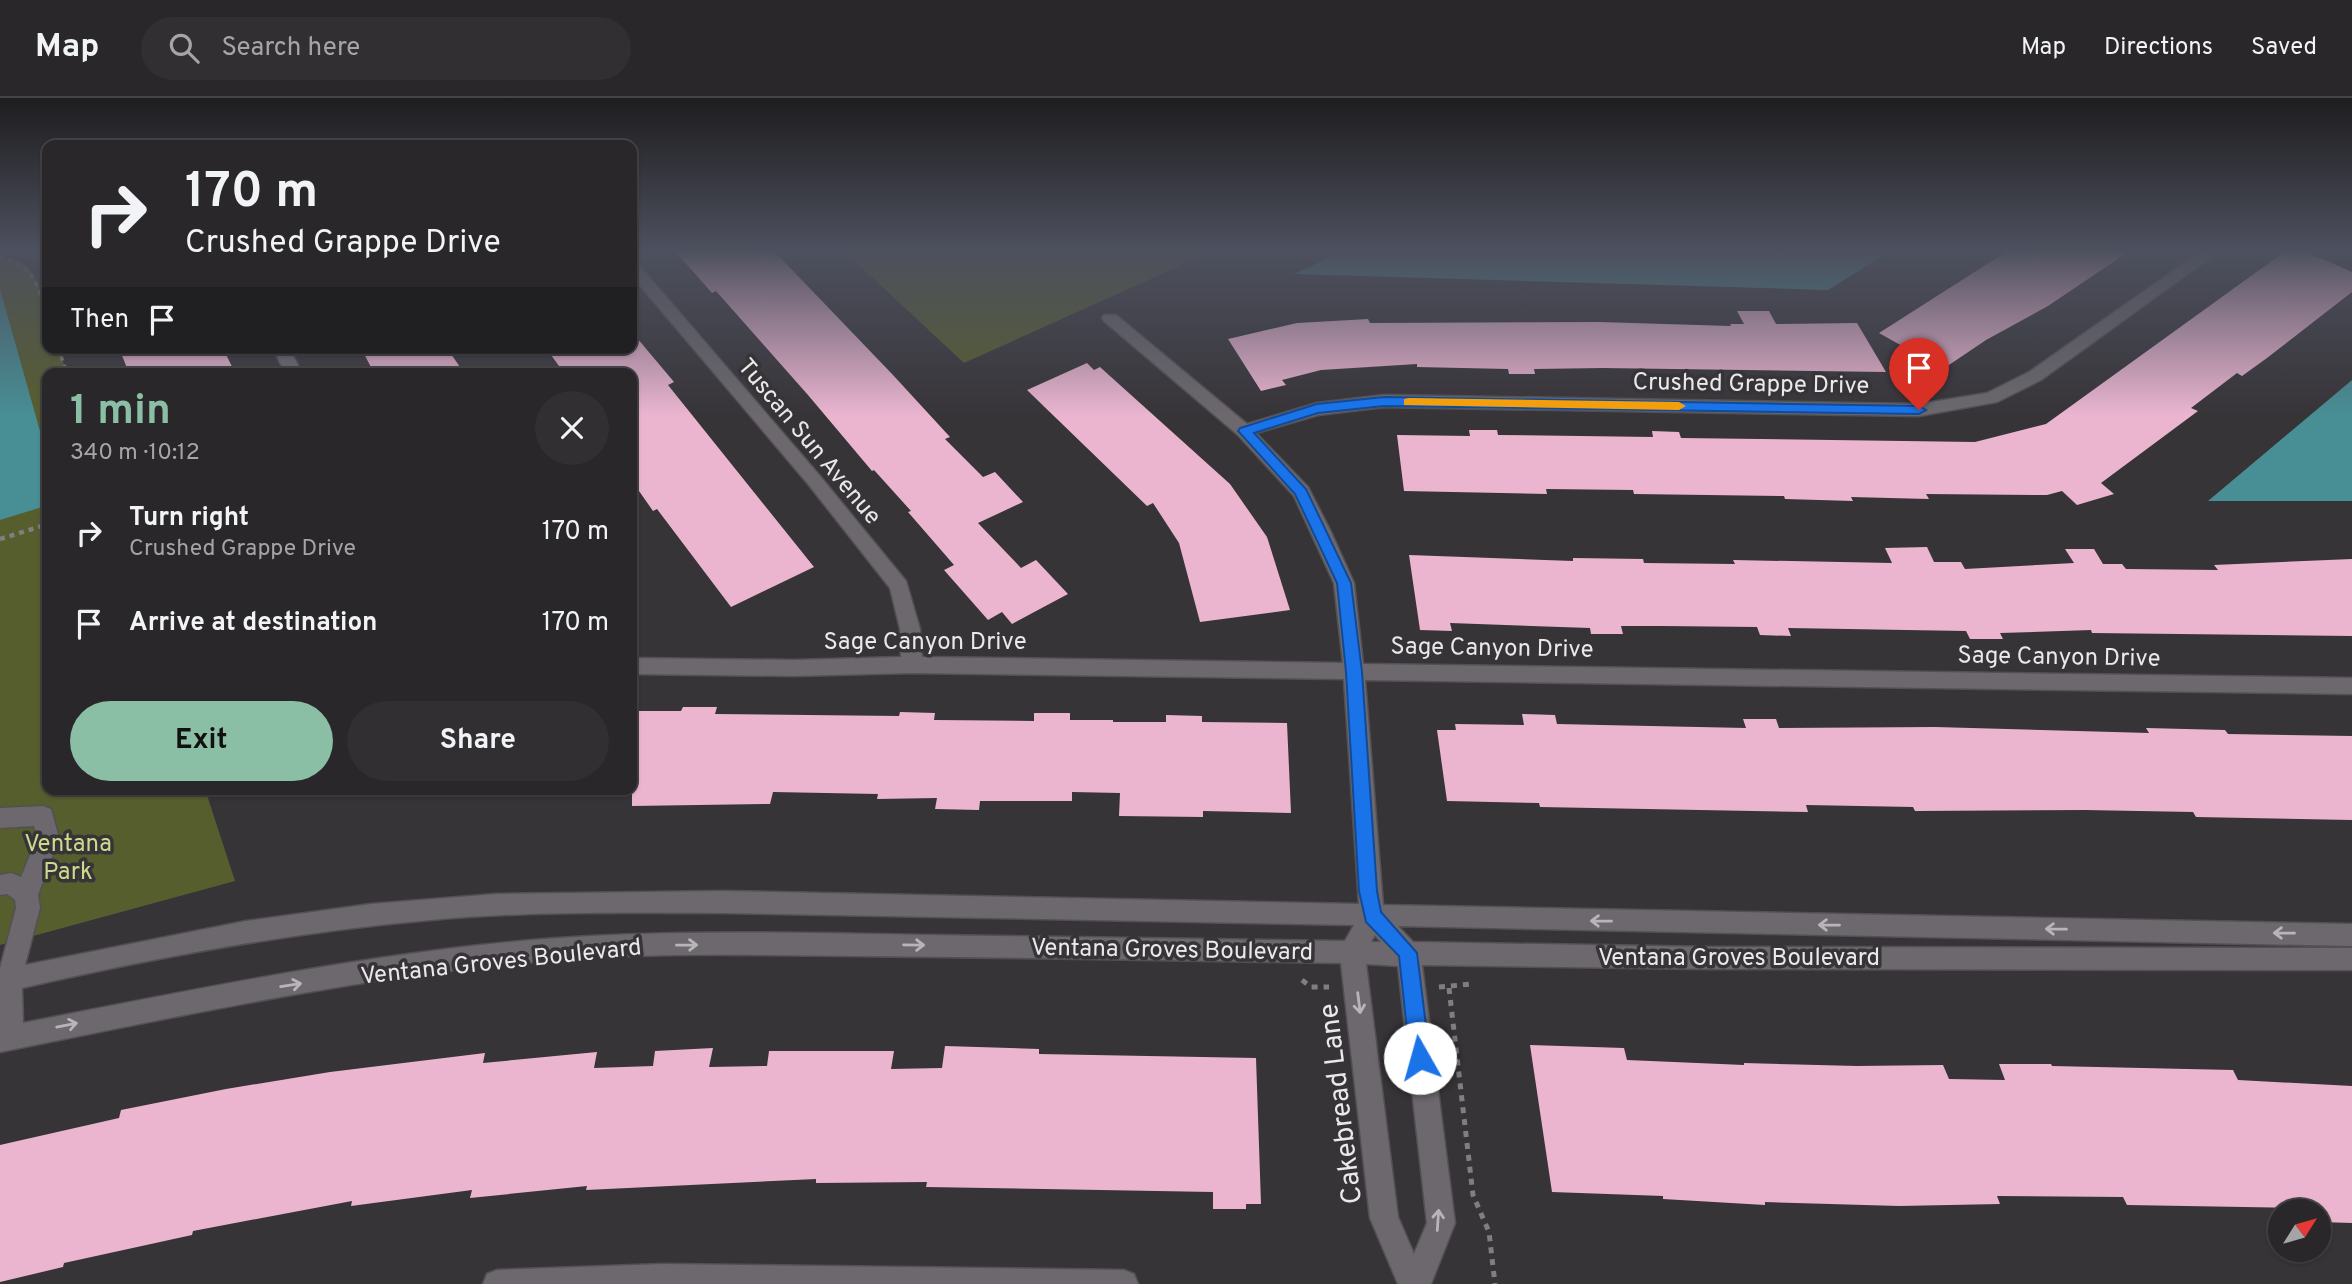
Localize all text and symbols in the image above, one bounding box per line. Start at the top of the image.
search box [141,17,631,80]
text: Map [35,27,99,69]
icon: search [165,29,203,67]
text: Search here [221,32,360,65]
text: Map [2021,33,2066,63]
text: Directions [2104,33,2213,63]
text: Saved [2251,33,2317,63]
text: 170 m [185,163,318,225]
icon: right [70,168,161,259]
text: Crushed Grappe Drive [185,224,501,264]
icon: arrive [143,301,181,339]
text: Then [70,304,129,337]
pin [1889,338,1949,410]
icon: arrive [1900,349,1938,387]
street label: Tuscan Sun Avenue [730,353,887,532]
street label: Crushed Grappe Drive [1632,368,1870,402]
text: 1 min [70,386,171,439]
button: close [535,391,609,465]
text: 340 m · 10:12 [70,439,200,468]
text: Turn right [129,502,249,535]
icon: right [70,514,108,552]
text: 170 m [542,516,609,549]
text: Crushed Grappe Drive [129,535,356,564]
icon: arrive [70,605,108,643]
text: Arrive at destination [129,607,377,640]
text: 170 m [542,607,609,640]
street label: Sage Canyon Drive [823,628,1027,658]
street label: Sage Canyon Drive [1390,632,1594,666]
street label: Sage Canyon Drive [1957,641,2161,675]
button: Exit [70,701,333,781]
button: Share [347,701,609,781]
park label: Ventana Park [24,830,112,888]
one-way arrow [1590,914,1613,927]
one-way arrow [1818,918,1841,932]
one-way arrow [2045,922,2068,936]
one-way arrow [2273,927,2296,940]
street label: Ventana Groves Boulevard [359,933,643,993]
street label: Ventana Groves Boulevard [1031,934,1313,968]
one-way arrow [675,938,698,951]
one-way arrow [903,938,926,952]
street label: Ventana Groves Boulevard [1598,944,1880,974]
one-way arrow [279,978,301,991]
one-way arrow [1353,991,1366,1014]
street label: Cakebread Lane [1312,1001,1372,1206]
one-way arrow [55,1018,78,1031]
position arrow [1383,1021,1457,1095]
north arrow [2268,1199,2331,1262]
map controls [2268,1199,2331,1262]
one-way arrow [1432,1209,1445,1232]

